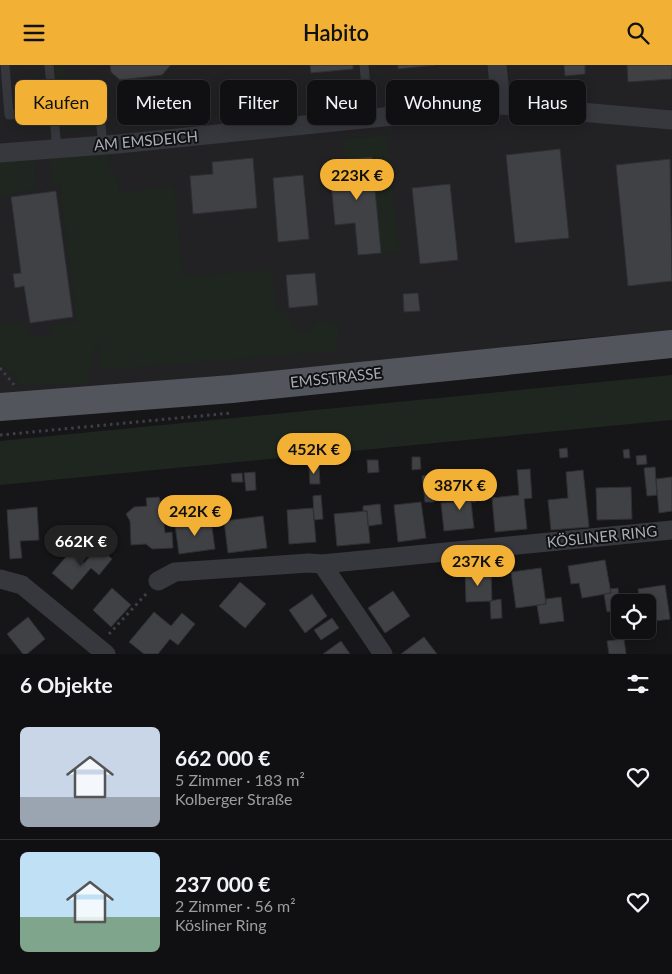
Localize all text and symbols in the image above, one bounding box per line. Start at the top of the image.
icon: menu [20,19,48,47]
text: Habito [303,19,369,46]
icon: search [624,19,652,47]
chip: Kaufen [15,80,107,125]
chip: Mieten [117,80,210,125]
chip: Filter [220,80,297,125]
chip: Neu [307,80,376,125]
chip: Wohnung [386,80,499,125]
chip: Haus [509,80,586,125]
street label: AM EMSDEICH [93,126,199,154]
pin: 223K € [316,159,398,201]
text: 223K € [331,165,383,184]
street label: EMSSTRASSE [289,363,383,391]
pin: 452K € [273,433,355,475]
text: 452K € [288,439,340,458]
pin: 387K € [419,469,501,511]
text: 387K € [434,475,486,494]
pin: 242K € [154,495,236,537]
text: 242K € [169,501,221,520]
street label: KÖSLINER RING [546,521,658,551]
pin: 662K € [40,525,122,567]
text: 662K € [55,531,107,550]
pin: 237K € [437,545,519,587]
text: 237K € [452,551,504,570]
map controls [611,594,656,639]
button: locate [611,594,656,639]
icon: filters [624,670,652,698]
text: 6 Objekte [20,672,113,697]
text: 662 000 € [175,745,270,770]
icon: home [60,747,120,807]
icon: heart [624,763,652,791]
text: 5 Zimmer · 183 m² [175,770,305,789]
text: Kolberger Straße [175,789,293,808]
text: 237 000 € [175,871,270,896]
icon: home [60,872,120,932]
icon: heart [624,888,652,916]
text: 2 Zimmer · 56 m² [175,896,296,915]
text: Kösliner Ring [175,915,267,934]

